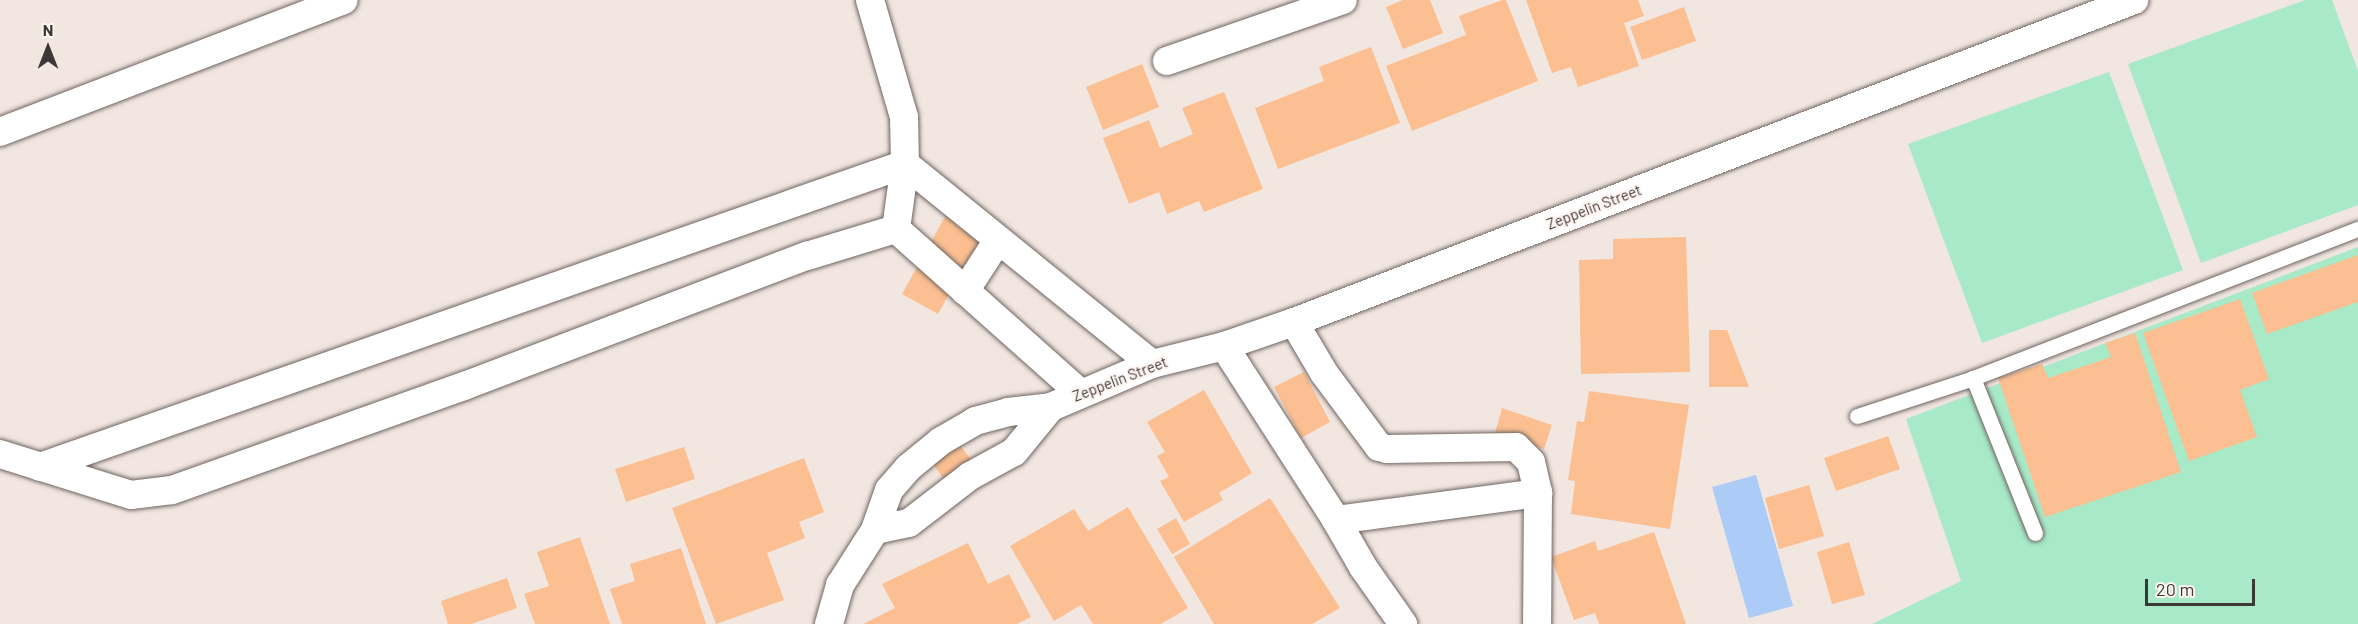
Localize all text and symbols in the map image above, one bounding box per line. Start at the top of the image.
north arrow [18,18,78,78]
text: N [43,20,53,39]
street label: Zeppelin Street [1544,181,1644,233]
street label: Zeppelin Street [1070,353,1170,405]
scale bar [2148,567,2258,605]
text: 20 m [2156,578,2194,600]

